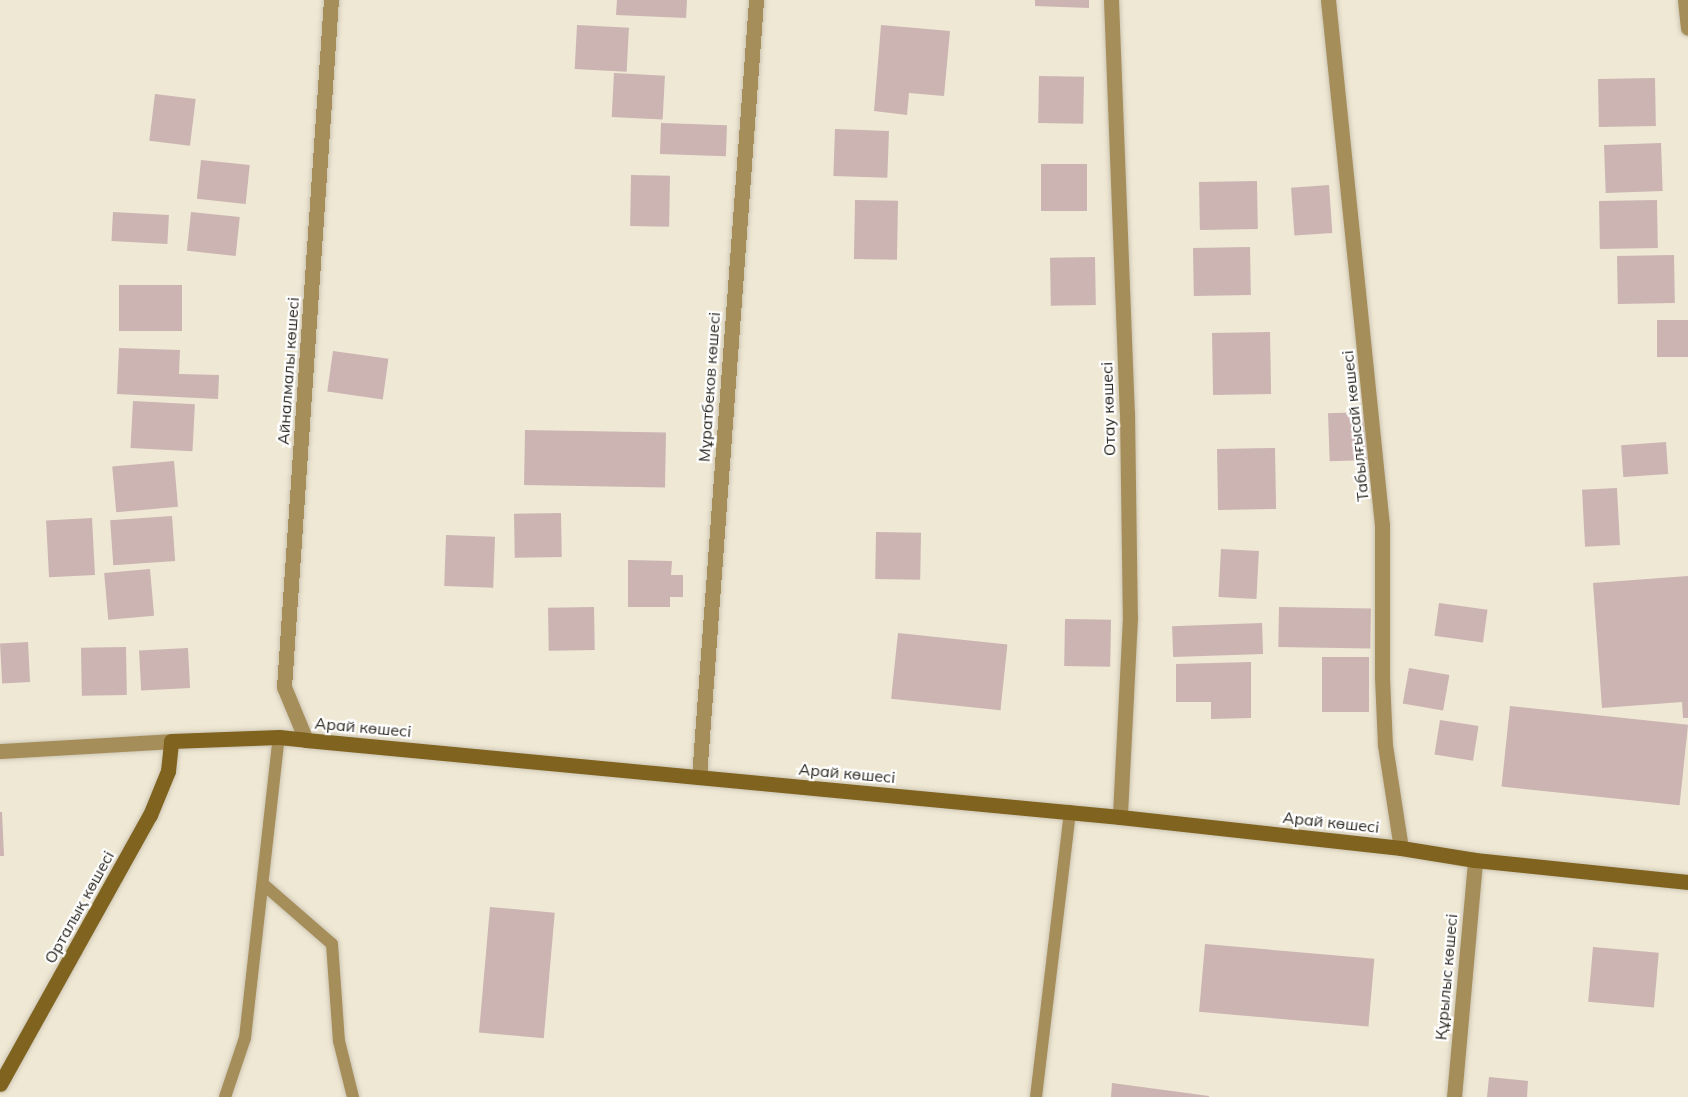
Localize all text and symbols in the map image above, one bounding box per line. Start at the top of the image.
street label: Айналмалы көшесі [273,297,303,445]
street label: Мұратбеков көшесі [694,311,724,463]
street label: Табылғысай көшесі [1338,350,1372,502]
street label: Отау көшесі [1097,362,1119,456]
street label: Арай көшесі [314,713,412,741]
street label: Арай көшесі [798,759,896,787]
street label: Арай көшесі [1282,807,1380,837]
street label: Орталық көшесі [40,847,118,967]
street label: Құрылыс көшесі [1431,913,1461,1041]

